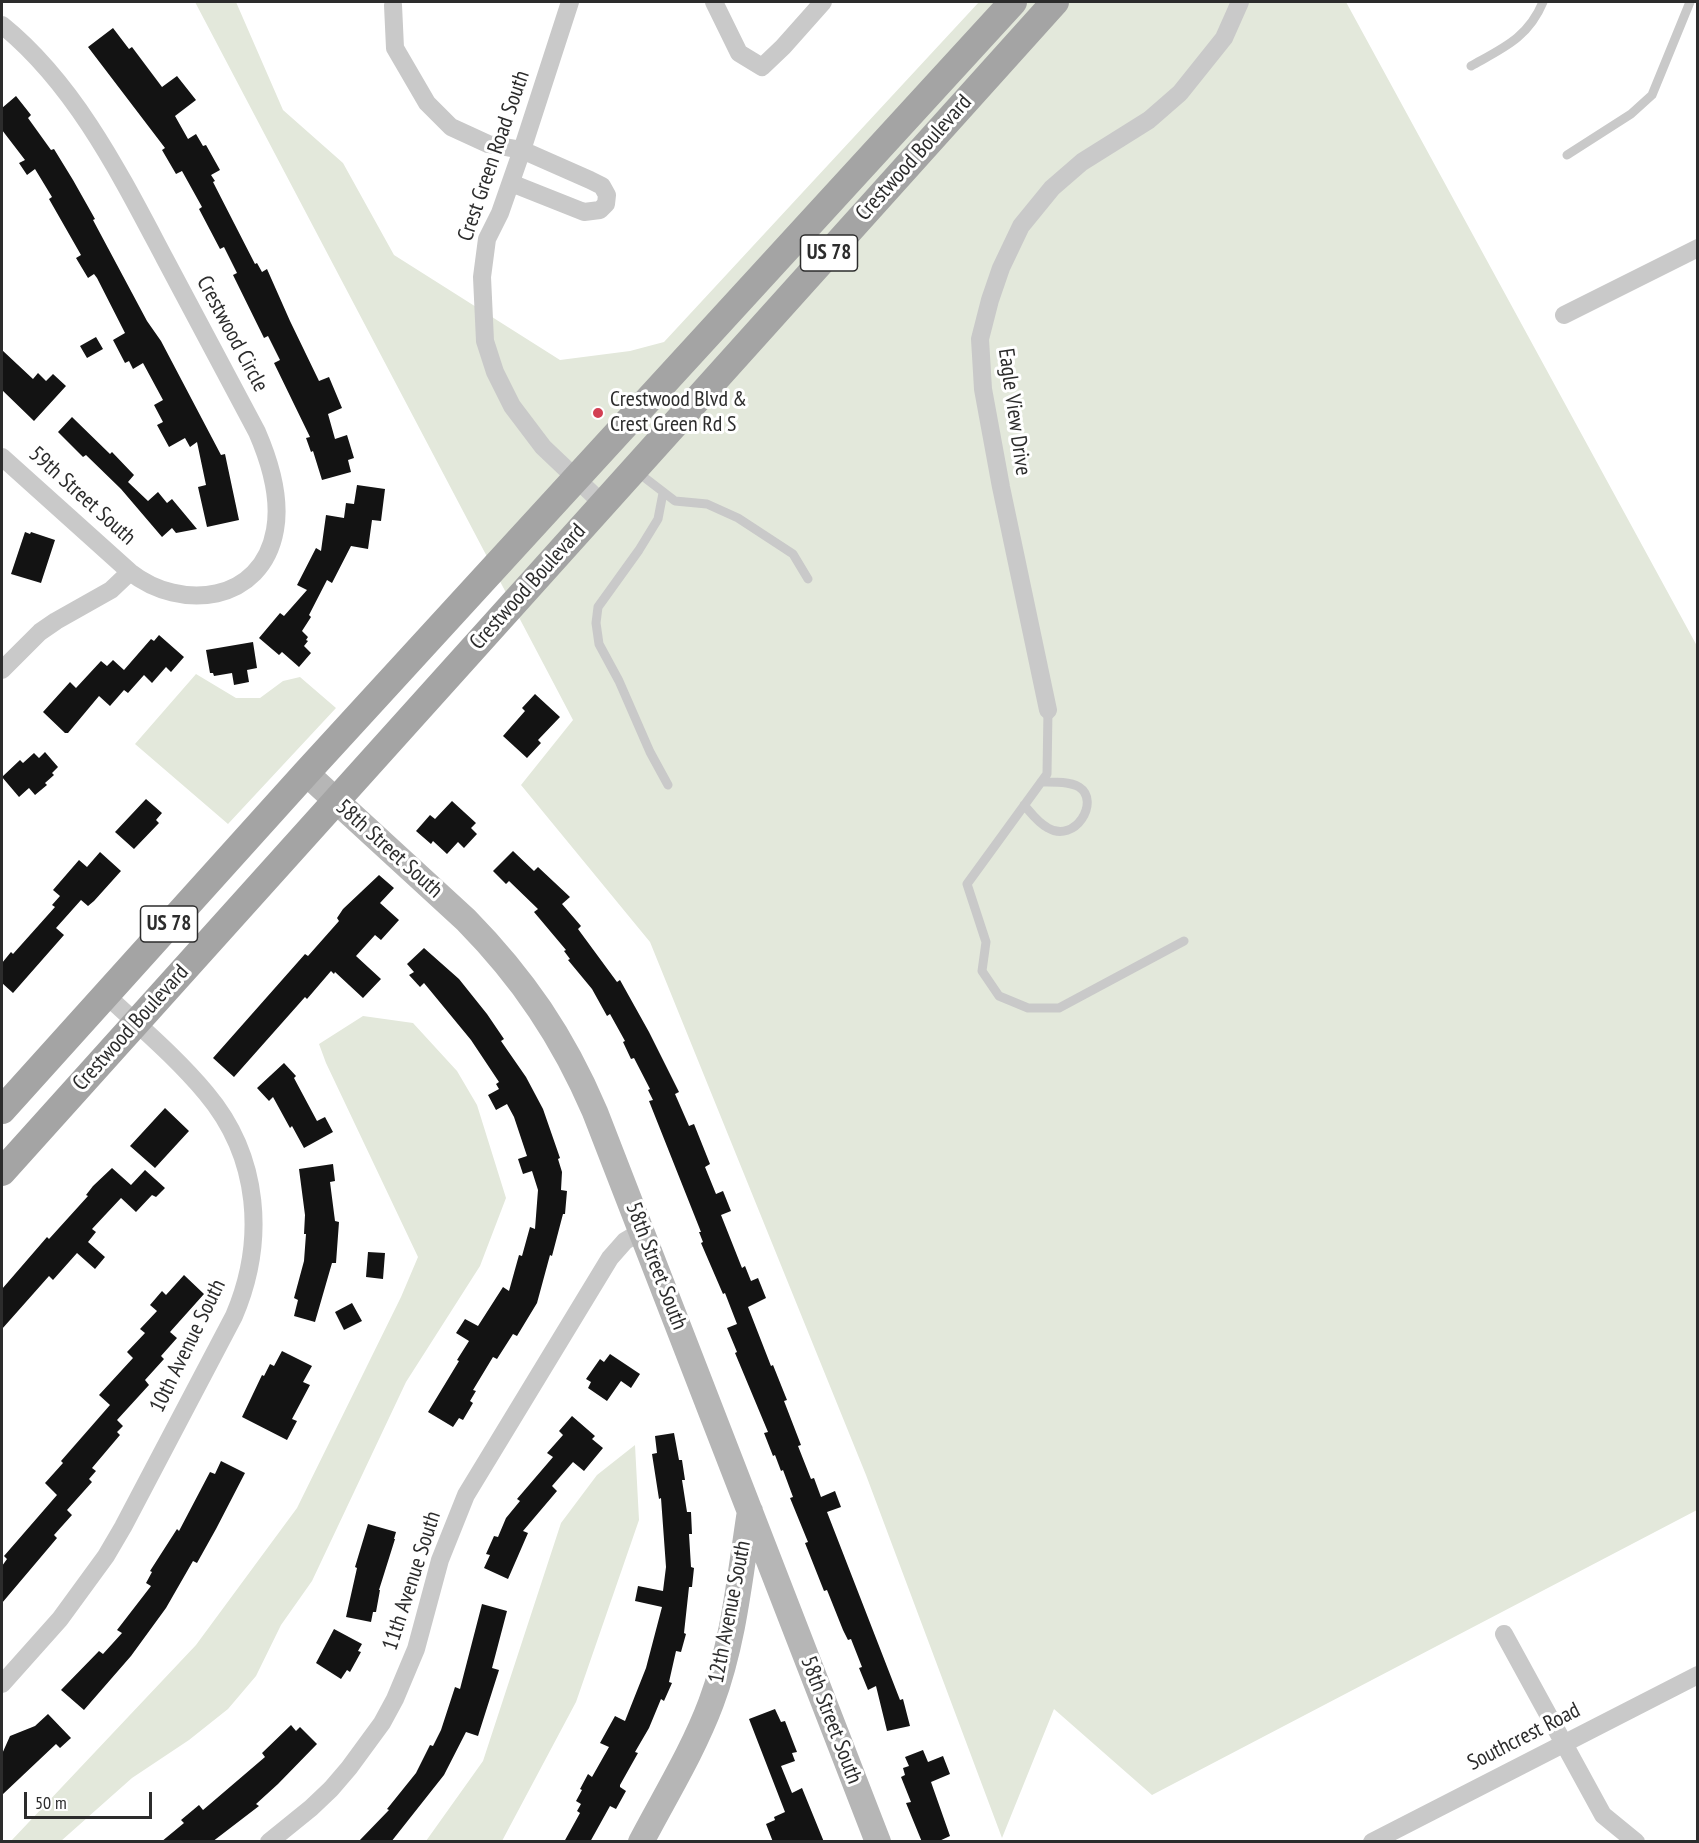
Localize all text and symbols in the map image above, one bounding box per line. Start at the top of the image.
street label: Crest Green Road South [452,67,536,245]
street label: Crestwood Boulevard [850,90,978,226]
road number: US 78 [800,235,858,271]
street label: Crestwood Circle [190,272,274,396]
street label: Eagle View Drive [992,347,1036,477]
place label: Crestwood Blvd & Crest Green Rd S [610,387,747,439]
marker: Crestwood Blvd & Crest Green Rd S [591,406,605,420]
street label: 59th Street South [23,441,141,551]
street label: Crestwood Boulevard [464,519,592,655]
street label: 58th Street South [330,794,448,904]
road number: US 78 [140,906,198,942]
street label: Crestwood Boulevard [67,960,195,1096]
street label: 58th Street South [620,1198,692,1334]
street label: 10th Avenue South [144,1275,232,1417]
street label: 11th Avenue South [377,1508,447,1654]
street label: 12th Avenue South [703,1538,757,1686]
street label: 58th Street South [795,1652,867,1788]
street label: Southcrest Road [1463,1697,1585,1777]
scale bar [27,1780,154,1818]
text: 50 m [35,1791,67,1814]

